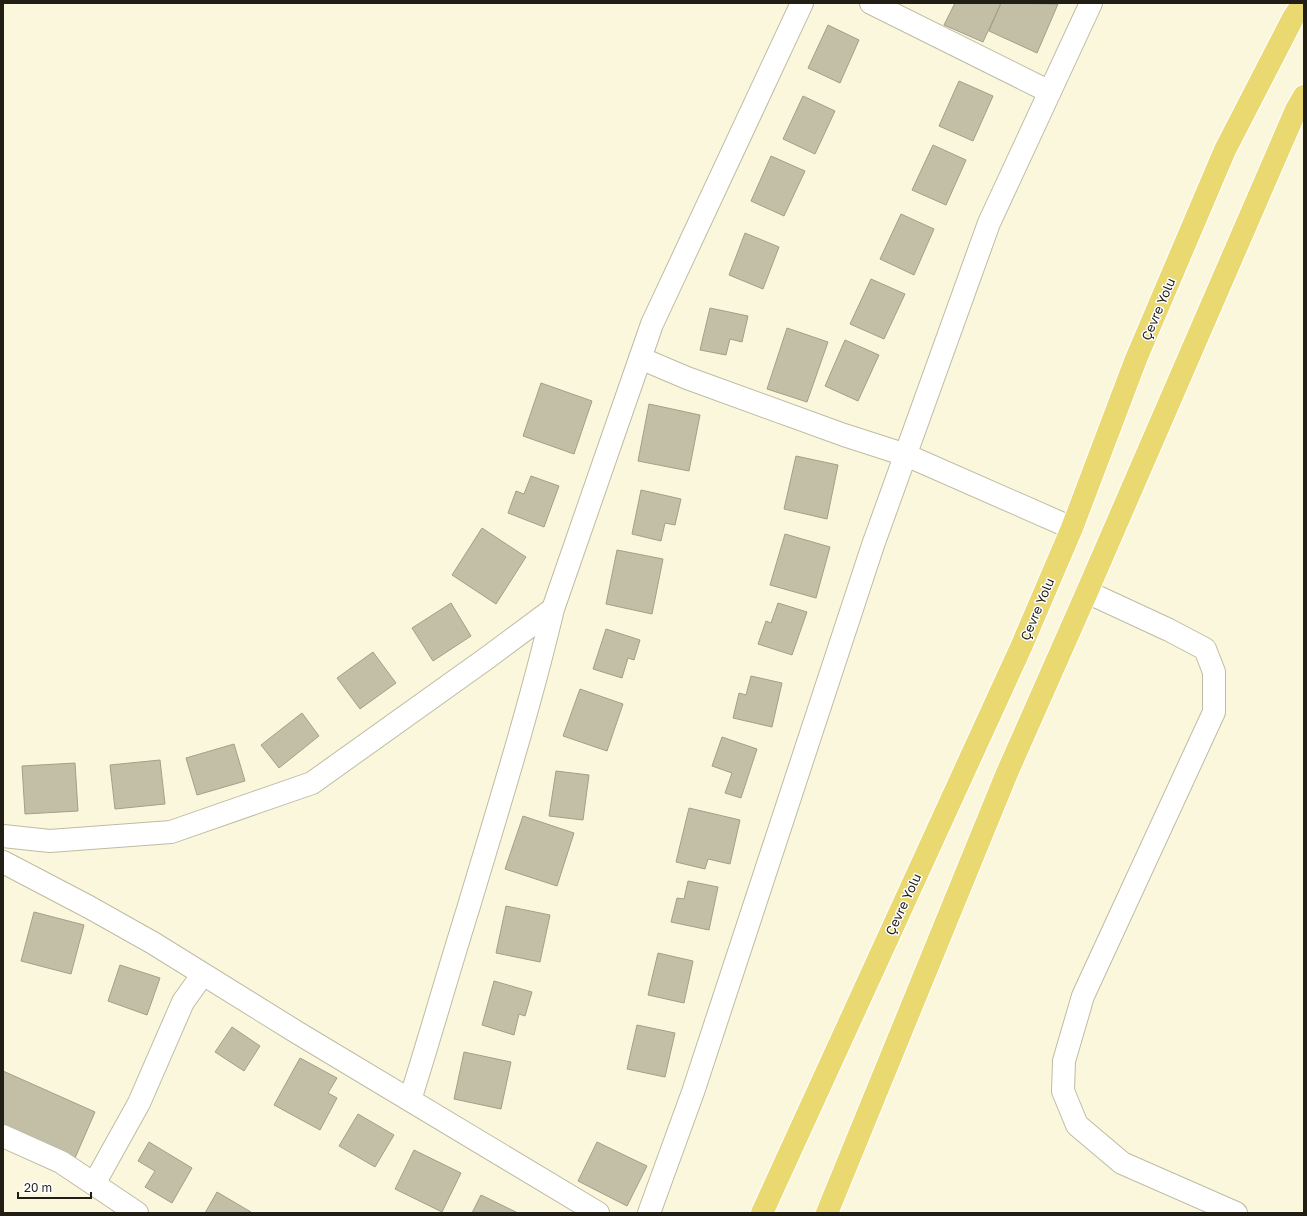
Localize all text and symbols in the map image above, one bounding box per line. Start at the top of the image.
street label: Çevre Yolu [1138,275,1178,343]
street label: Çevre Yolu [1017,575,1057,643]
street label: Çevre Yolu [882,871,924,937]
scale bar [18,1174,91,1200]
text: 20 m [24,1180,52,1195]

